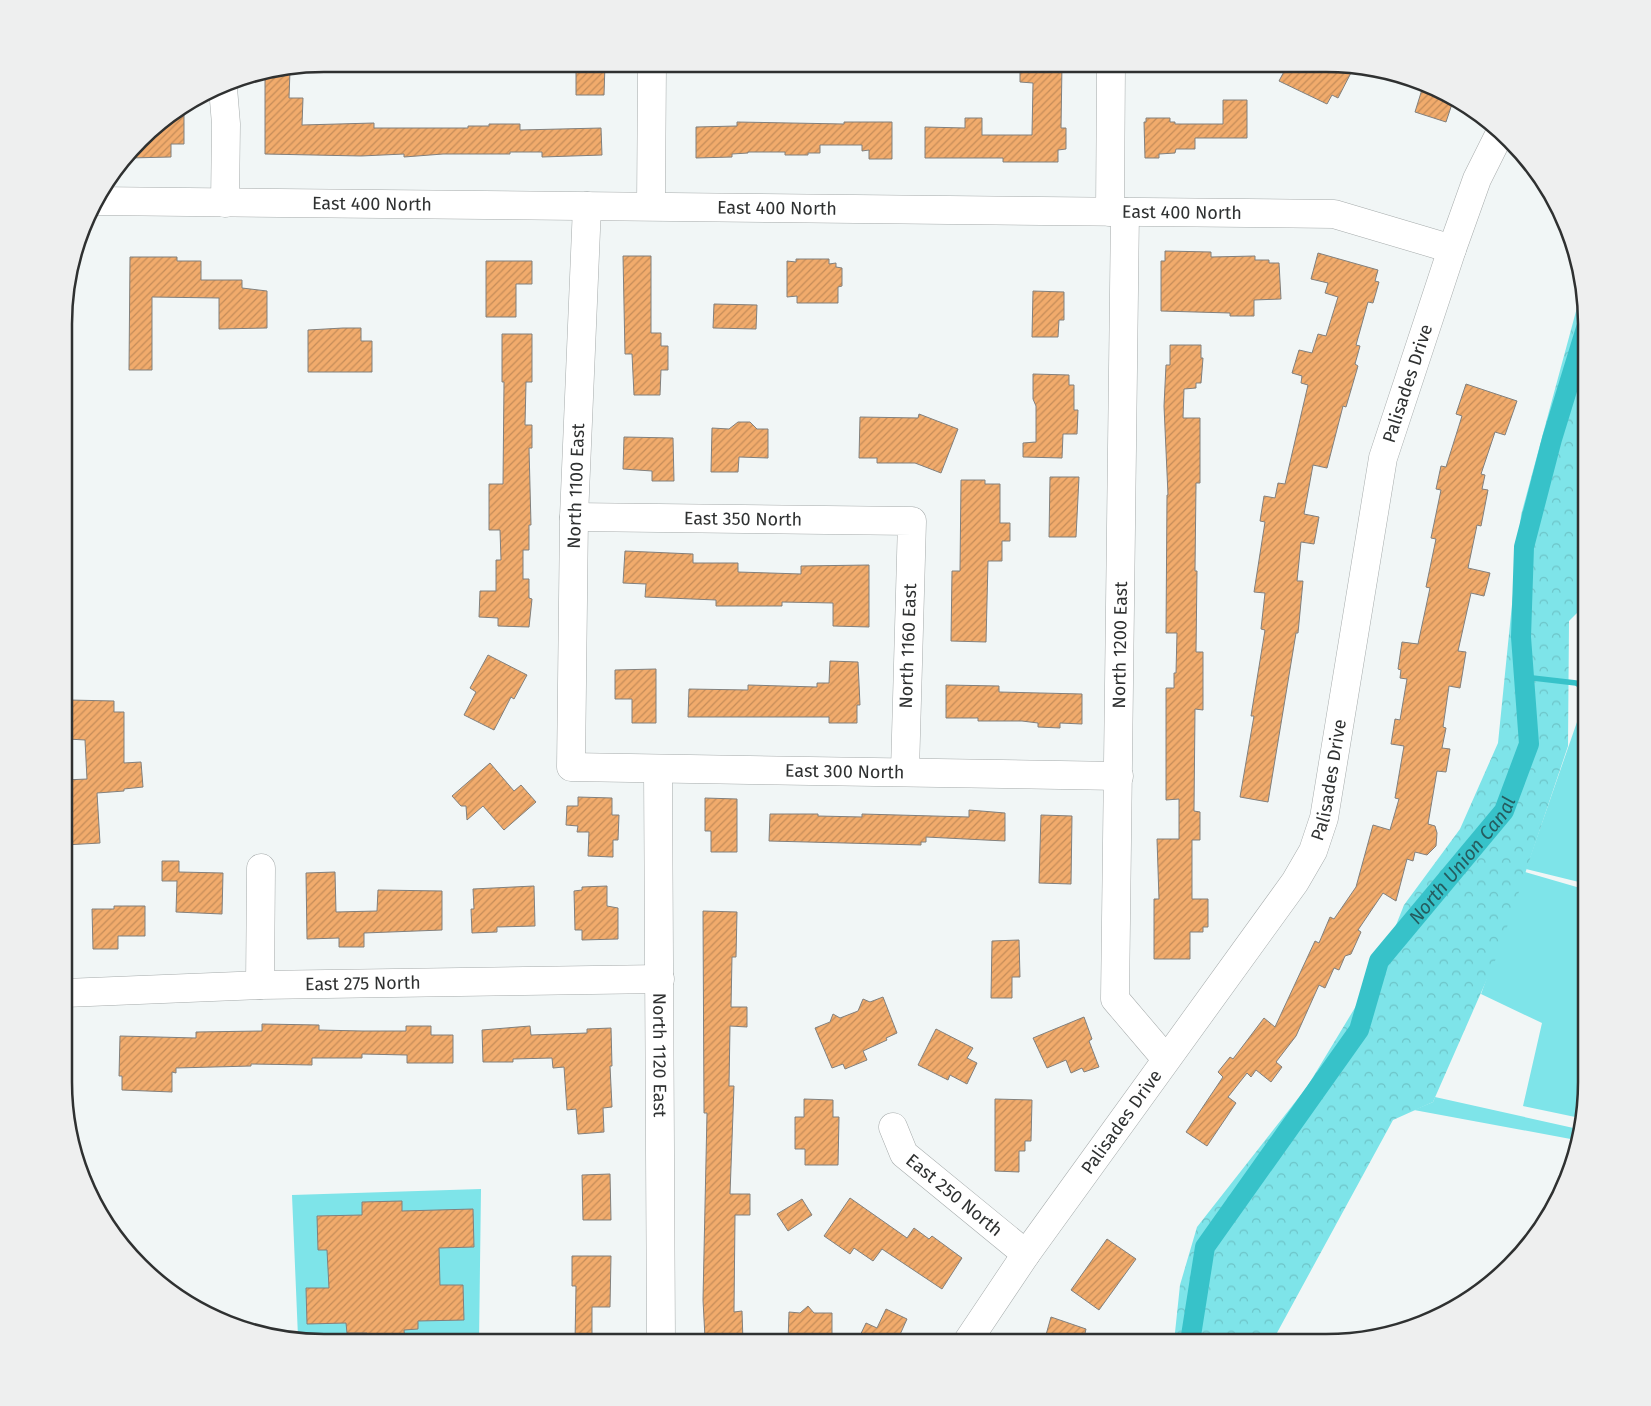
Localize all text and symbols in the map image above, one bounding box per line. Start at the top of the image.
street label: East 400 North [312,192,432,216]
street label: East 400 North [717,197,837,220]
street label: East 400 North [1122,201,1242,224]
street label: Palisades Drive [1378,321,1437,445]
street label: North 1100 East [563,422,589,549]
street label: East 350 North [684,507,802,531]
street label: North 1200 East [1108,581,1132,709]
street label: North 1160 East [895,583,921,709]
street label: Palisades Drive [1306,717,1351,844]
street label: East 300 North [785,760,905,783]
water label: North Union Canal [1404,793,1520,929]
street label: East 275 North [305,972,421,995]
street label: North 1120 East [648,993,671,1118]
street label: Palisades Drive [1076,1065,1167,1178]
street label: East 250 North [901,1149,1007,1241]

